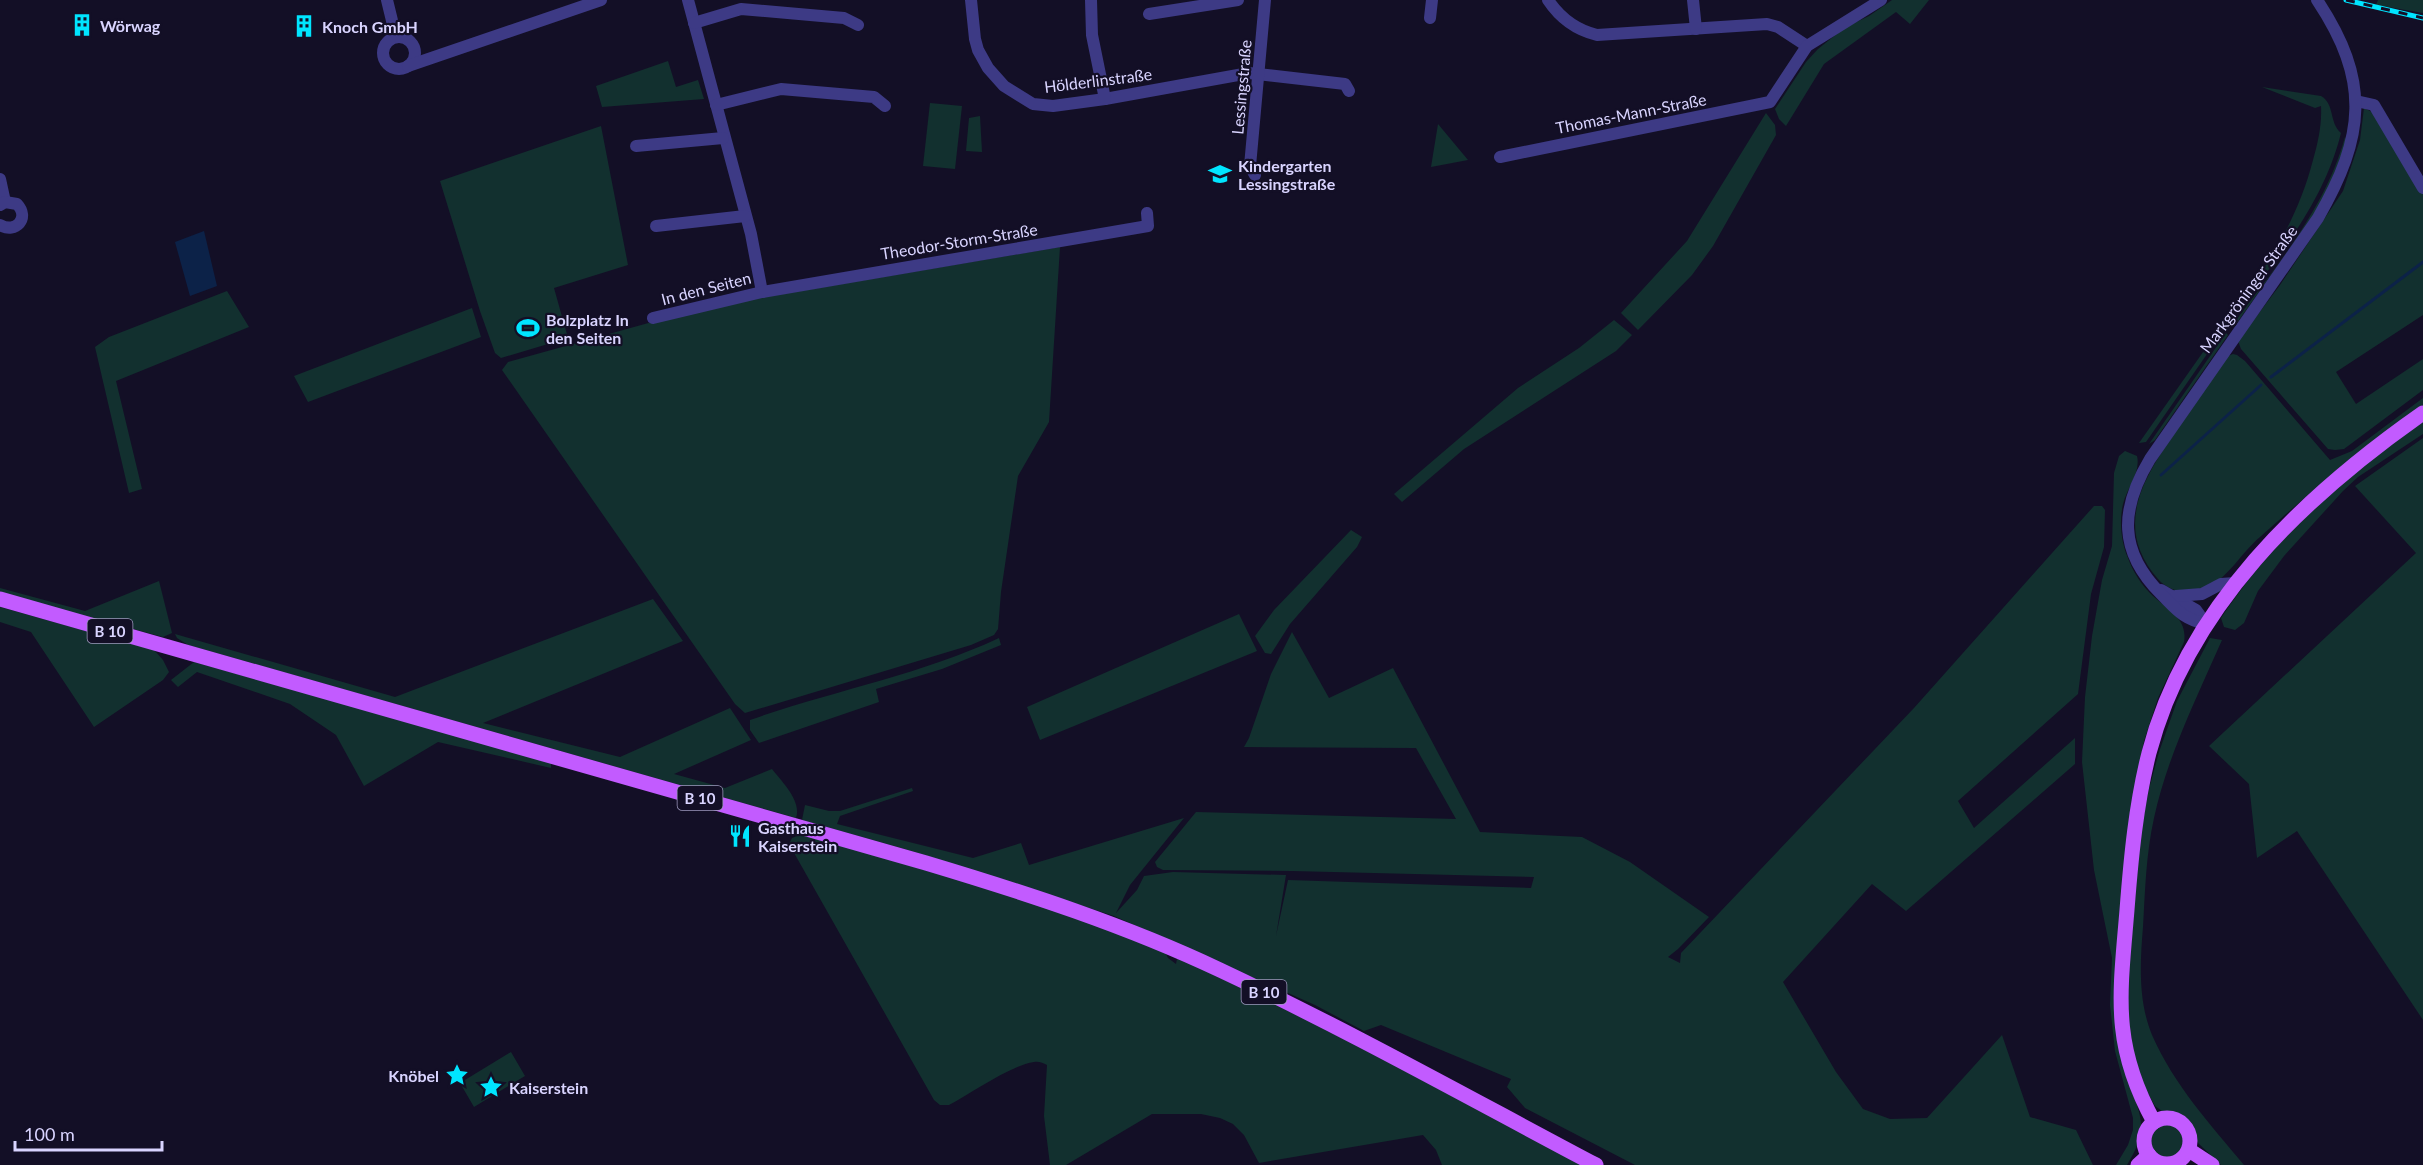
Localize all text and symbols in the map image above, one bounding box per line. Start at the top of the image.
building icon: Wörwag [69,12,95,38]
building icon: Knoch GmbH [291,13,317,39]
place label: Wörwag [100,16,161,35]
place label: Knoch GmbH [322,17,418,36]
street label: Lessingstraße [1227,39,1255,135]
street label: Hölderlinstraße [1043,64,1153,96]
street label: Thomas-Mann-Straße [1554,89,1708,137]
place label: Kindergarten Lessingstraße [1238,156,1336,193]
school or university icon: Kindergarten Lessingstraße [1207,161,1233,187]
street label: Theodor-Storm-Straße [879,219,1039,263]
street label: Markgröninger Straße [2195,222,2301,356]
street label: In den Seiten [659,268,753,308]
place label: Bolzplatz In den Seiten [546,310,629,347]
sports icon: Bolzplatz In den Seiten [515,315,541,341]
road number: B 10 [88,619,132,643]
road number: B 10 [678,786,722,810]
place label: Gasthaus Kaiserstein [758,818,837,855]
restaurant icon: Gasthaus Kaiserstein [727,823,753,849]
road number: B 10 [1242,980,1286,1004]
place icon: Knöbel [444,1062,470,1088]
place label: Knöbel [388,1066,439,1085]
place icon: Kaiserstein [478,1074,504,1100]
place label: Kaiserstein [509,1078,588,1097]
scale bar [15,1114,162,1152]
text: 100 m [24,1123,75,1145]

